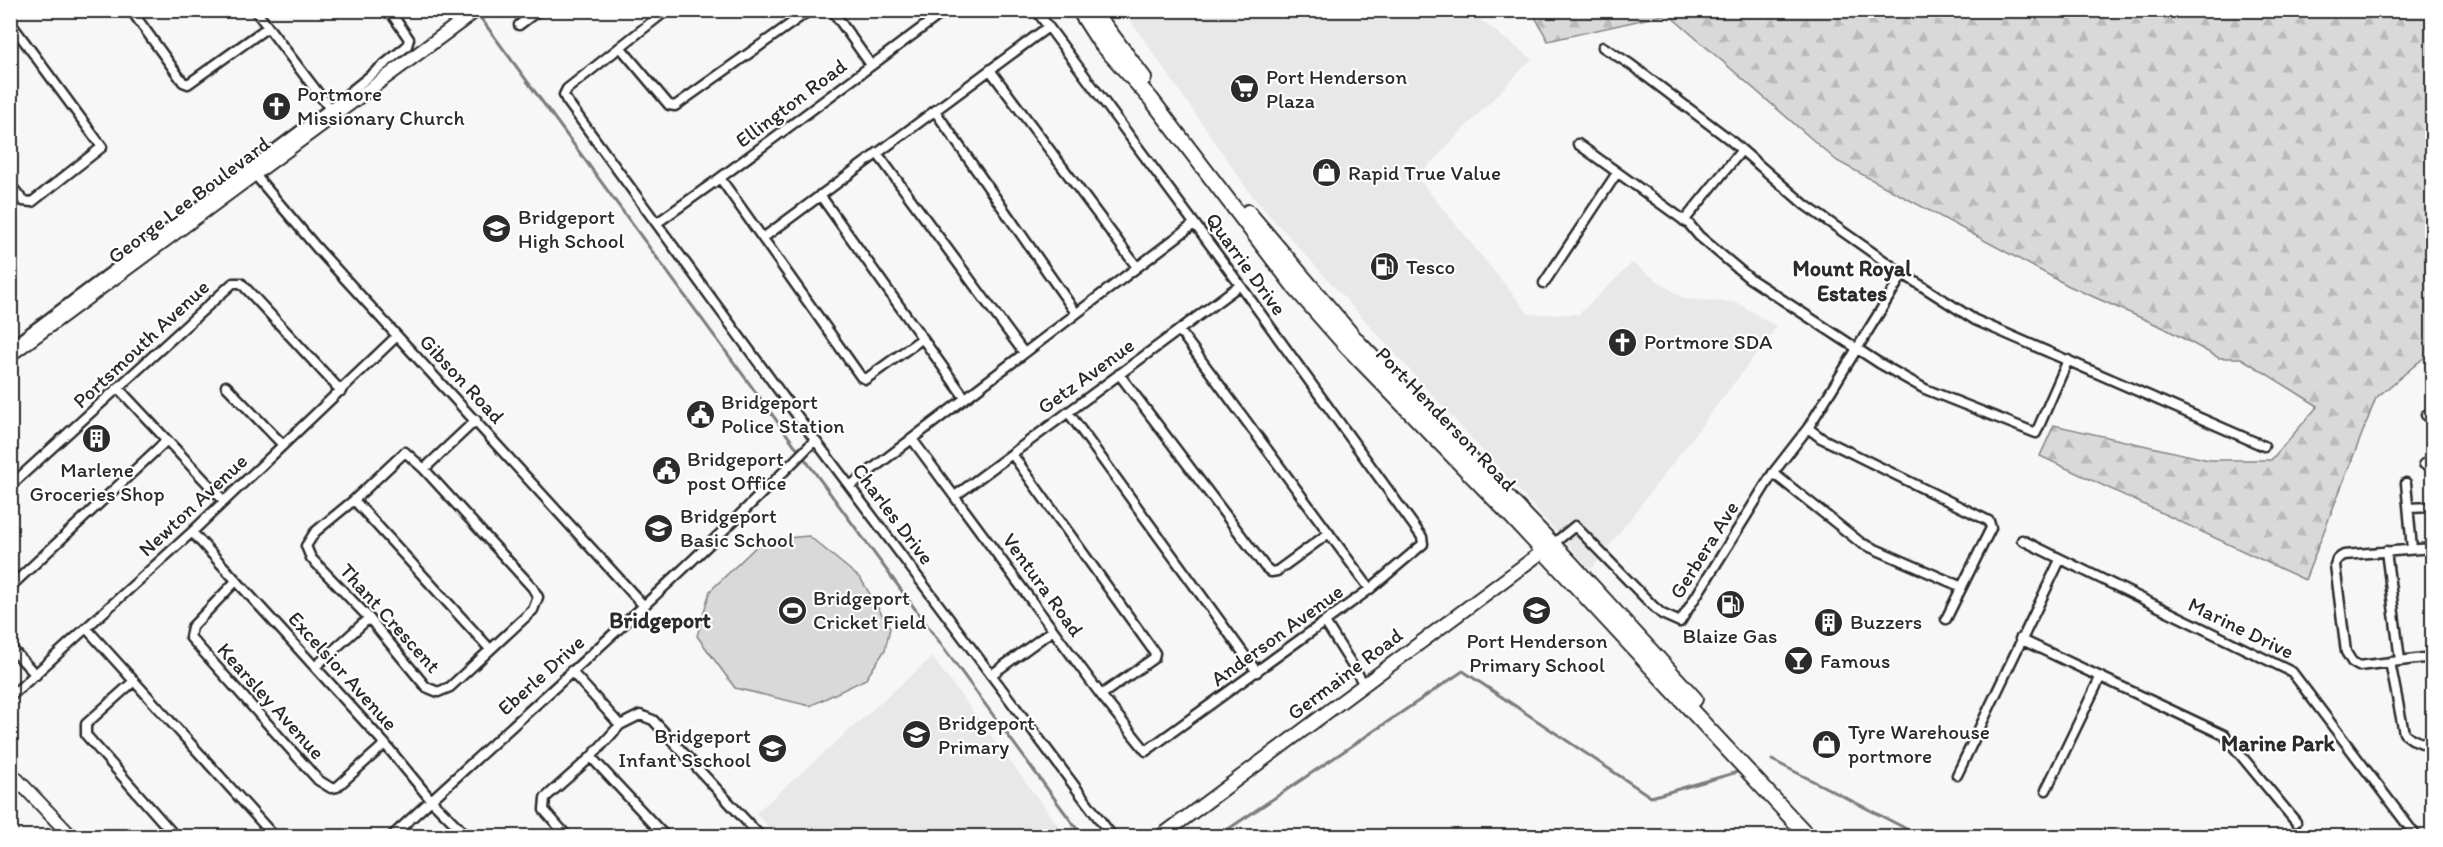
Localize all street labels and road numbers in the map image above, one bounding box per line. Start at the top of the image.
street label: Ellington Road [730,52,851,152]
street label: George Lee Boulevard [103,130,275,269]
street label: Quarrie Drive [1201,207,1292,320]
street label: Portsmouth Avenue [67,274,214,413]
street label: Gibson Road [415,329,510,429]
street label: Getz Avenue [1032,332,1139,419]
street label: Port Henderson Road [1371,341,1522,496]
street label: Newton Avenue [133,448,252,561]
street label: Charles Drive [847,458,940,569]
street label: Gerbera Ave [1664,496,1743,603]
street label: Ventura Road [997,528,1090,642]
street label: Thant Crescent [335,558,446,678]
street label: Anderson Avenue [1206,578,1348,691]
street label: Marine Drive [2184,591,2298,664]
street label: Excelsior Avenue [283,606,403,735]
street label: Germaine Road [1282,622,1408,725]
street label: Eberle Drive [492,629,589,720]
street label: Kearsley Avenue [212,637,330,764]

